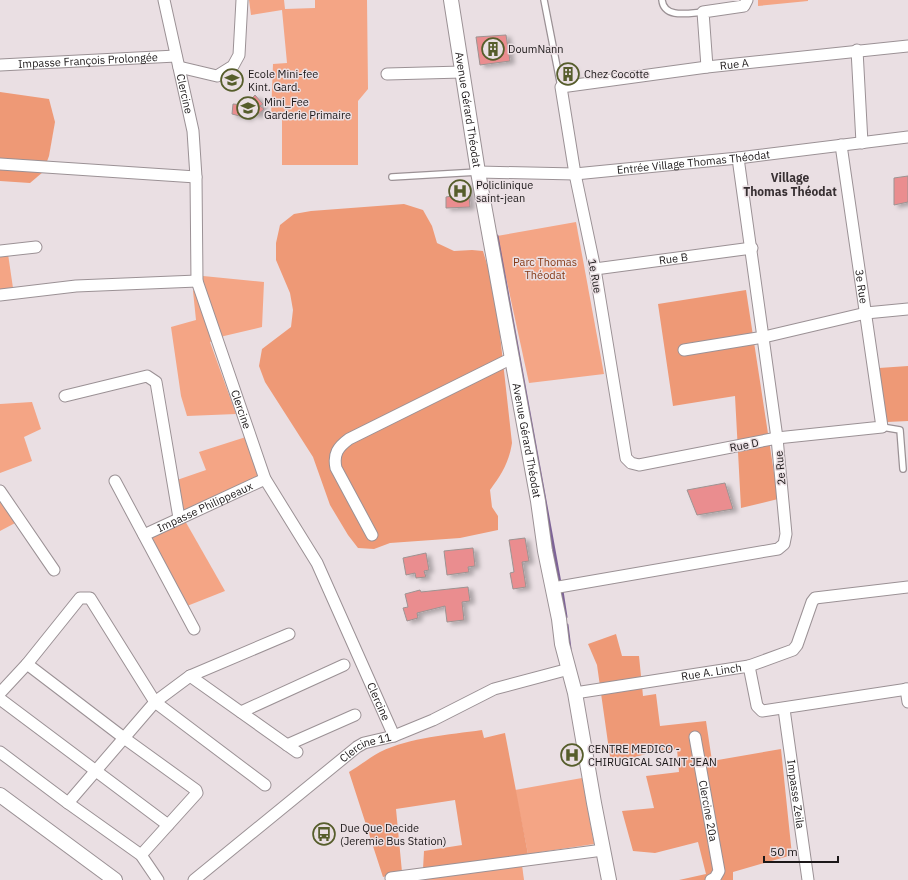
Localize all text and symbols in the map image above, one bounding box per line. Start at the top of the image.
building icon: DoumNann [480,36,506,62]
place label: DoumNann [508,42,564,56]
street label: Impasse François Prolongée [18,50,158,71]
street label: Avenue Gérard Théodat [452,51,484,169]
street label: Rue A [719,56,749,73]
building icon: Chez Cocotte [555,61,581,87]
school or university icon: Ecole Mini-fee Kint. Gard. [219,67,245,93]
place label: Ecole Mini-fee Kint. Gard. [248,67,318,94]
place label: Chez Cocotte [584,67,649,81]
street label: Clercine [174,72,196,115]
school or university icon: Mini_Fee Garderie Primaire [235,95,261,121]
place label: Mini_Fee Garderie Primaire [264,95,351,122]
street label: Entrée Village Thomas Théodat [616,147,771,177]
district label: Village Thomas Théodat [743,170,837,199]
hospital icon: Policlinique saint-jean [447,178,473,204]
place label: Policlinique saint-jean [476,178,533,205]
street label: Rue B [658,250,689,267]
park label: Parc Thomas Théodat [513,255,577,282]
street label: 1e Rue [585,258,605,294]
street label: 3e Rue [852,268,871,305]
street label: Avenue Gérard Théodat [510,382,544,499]
street label: Clercine [228,388,254,431]
street label: Rue D [728,435,760,455]
street label: 2e Rue [772,450,788,486]
street label: Impasse Philippeaux [155,479,255,535]
street label: Rue A. Linch [680,660,743,683]
street label: Clercine [364,680,393,723]
street label: Clercine 11 [337,730,393,765]
hospital icon: CENTRE MEDICO - CHIRUGICAL SAINT JEAN [559,742,585,768]
place label: CENTRE MEDICO - CHIRUGICAL SAINT JEAN [588,742,717,769]
street label: Impasse Zeila [784,759,808,830]
street label: Clercine 20a [696,779,721,843]
bus stop icon: Due Que Decide (Jeremie Bus Station) [311,821,337,847]
place label: Due Que Decide (Jeremie Bus Station) [340,821,447,848]
scale bar [764,838,838,864]
text: 50 m [770,844,798,859]

